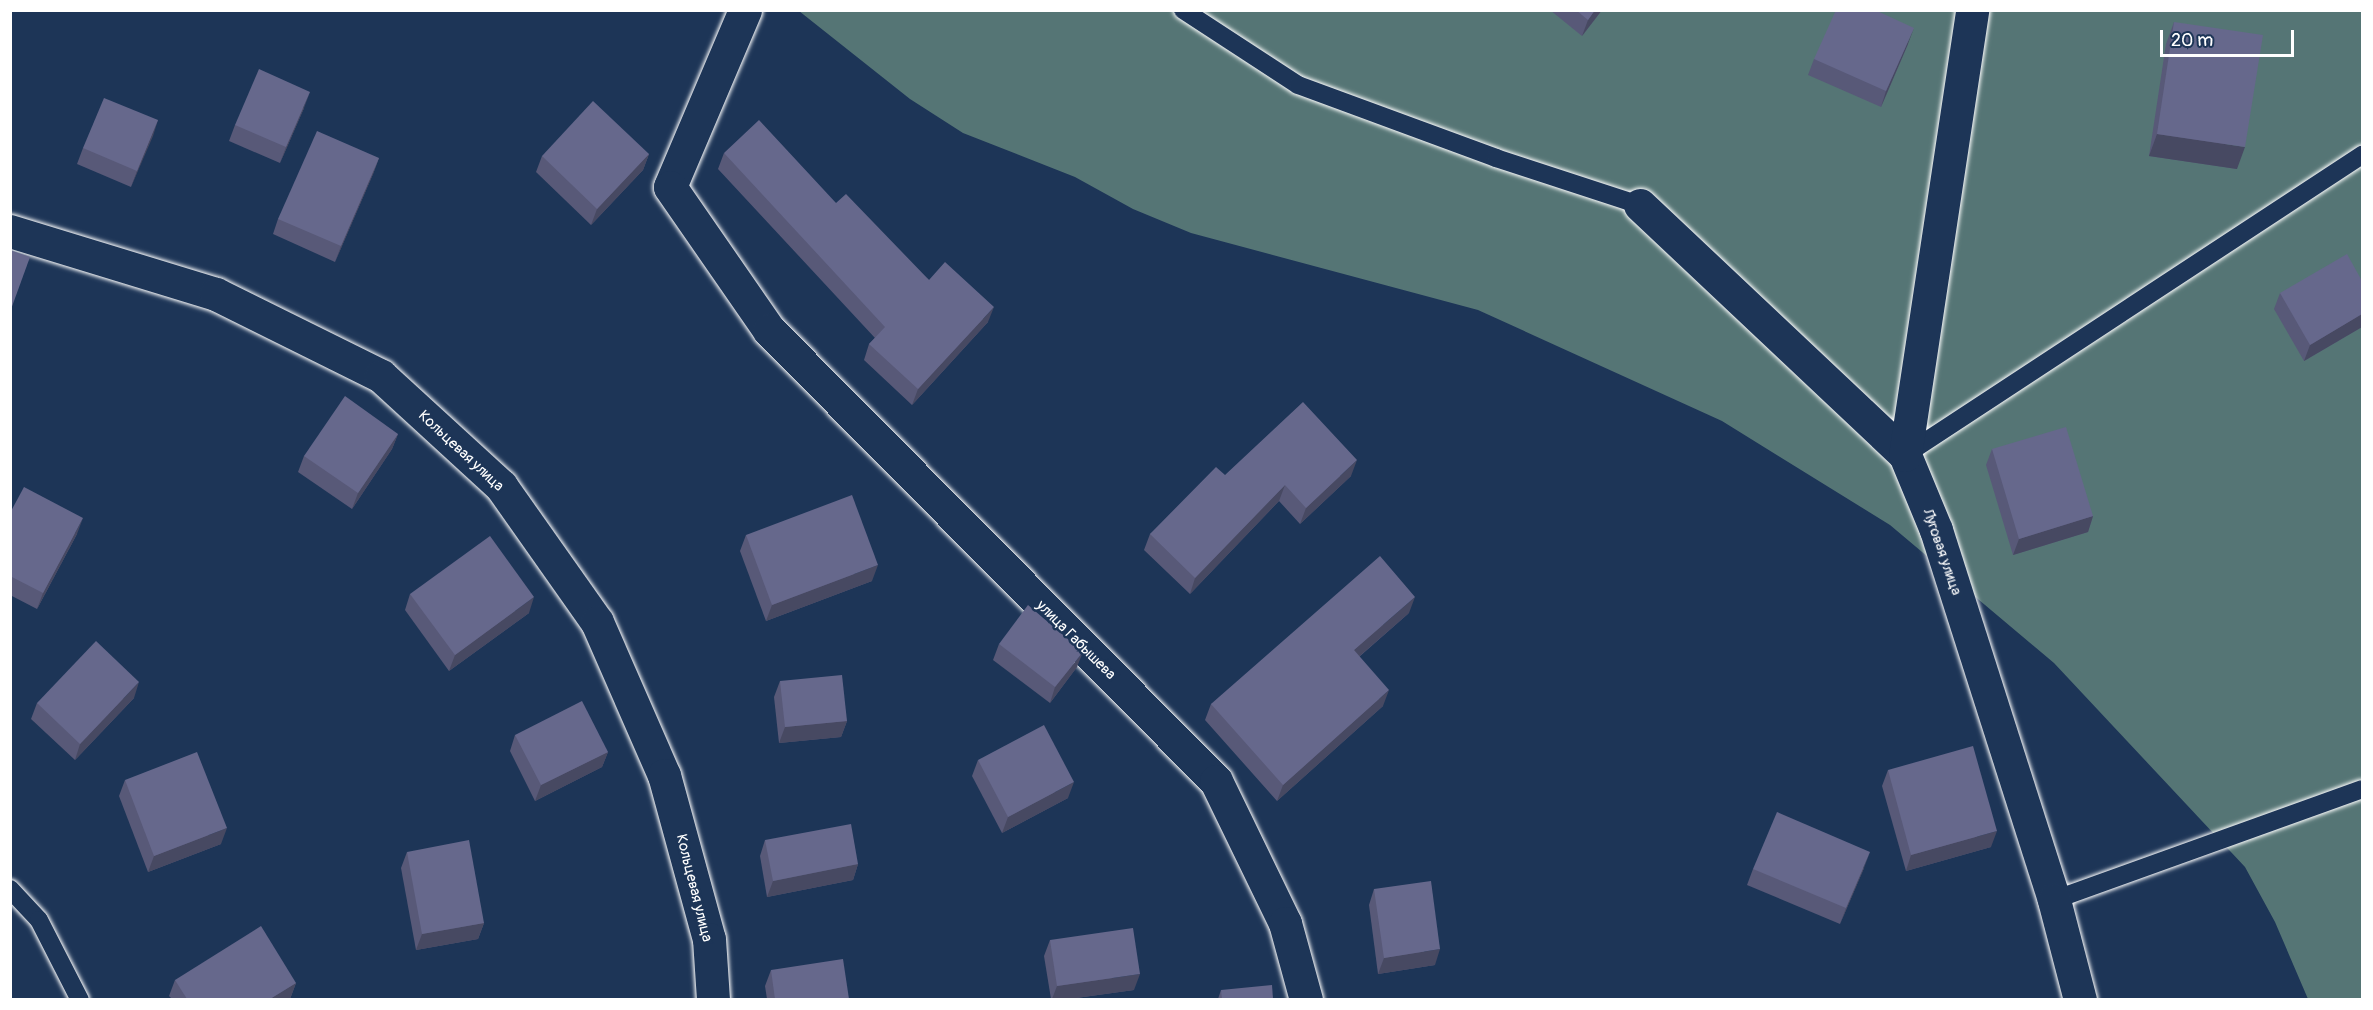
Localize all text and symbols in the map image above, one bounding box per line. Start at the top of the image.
scale bar [2163,18,2296,56]
text: 20 m [2171,29,2213,52]
street label: Кольцевая улица [415,407,507,495]
street label: Луговая улица [1919,506,1965,598]
street label: улица Габышева [1033,597,1119,683]
street label: Кольцевая улица [672,832,716,944]

